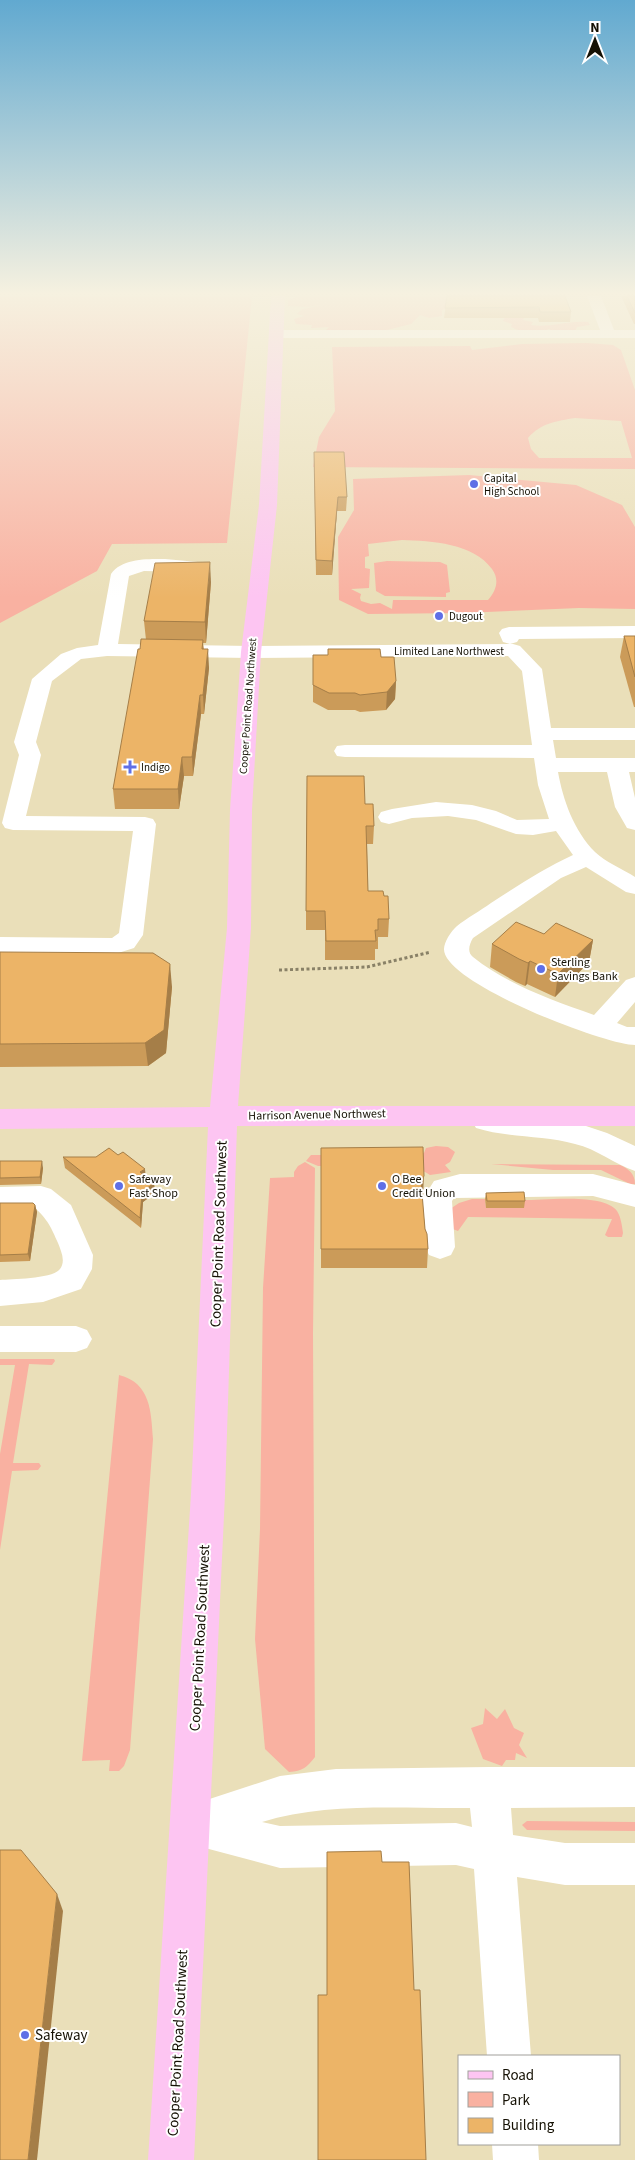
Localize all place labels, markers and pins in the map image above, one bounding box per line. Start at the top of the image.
place label: Capital High School [484,471,539,499]
marker: Capital High School [468,478,480,490]
place label: Dugout [449,609,483,624]
marker: Dugout [433,610,445,622]
marker: Indigo [123,760,137,774]
place label: Indigo [141,760,170,775]
place label: Sterling Savings Bank [551,954,618,985]
marker: Sterling Savings Bank [535,963,547,975]
place label: Safeway Fast Shop [129,1171,178,1202]
place label: O Bee Credit Union [392,1171,455,1202]
marker: Safeway Fast Shop [113,1180,125,1192]
marker: O Bee Credit Union [376,1180,388,1192]
place label: Safeway [35,2025,88,2046]
marker: Safeway [19,2029,31,2041]

